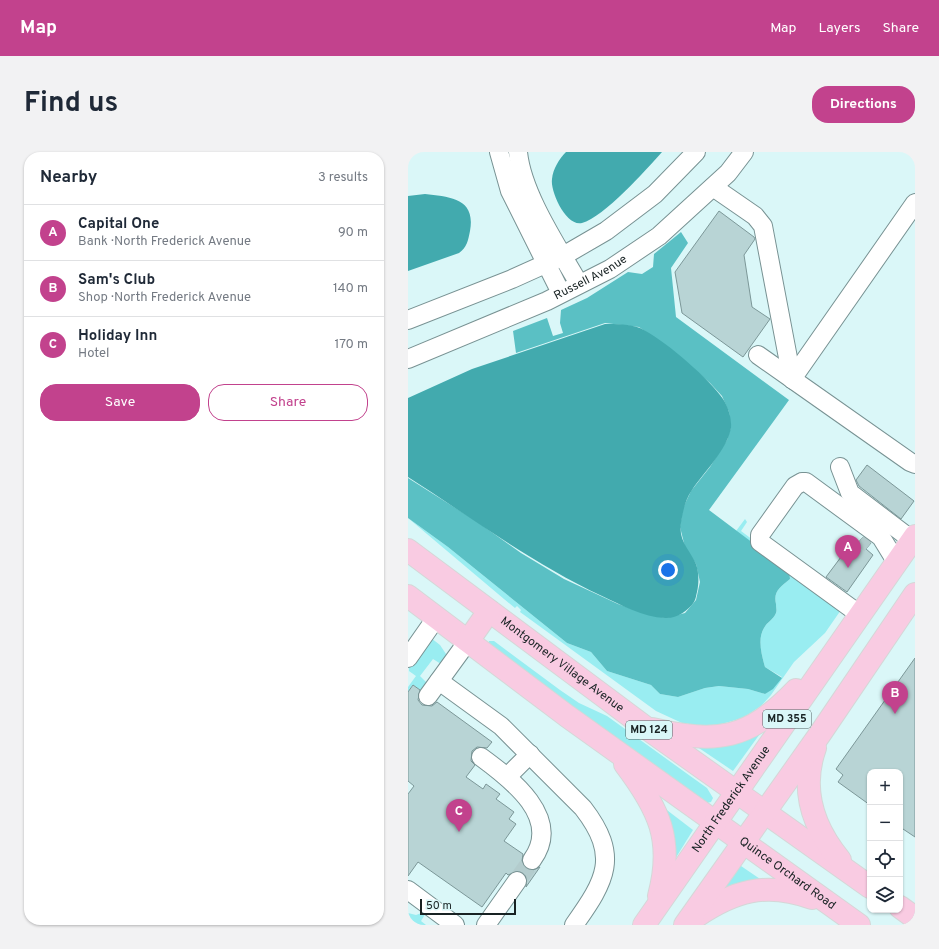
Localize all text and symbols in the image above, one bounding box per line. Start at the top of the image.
text: Map [20,16,57,40]
text: Map [770,20,796,37]
text: Layers [818,20,860,37]
text: Share [882,20,919,37]
text: Find us [24,86,118,122]
button: Directions [812,86,915,123]
text: Nearby [40,167,97,189]
text: 3 results [318,170,368,186]
text: Capital One [78,215,159,234]
text: A [48,225,58,241]
text: 90 m [338,225,368,241]
text: Bank · North Frederick Avenue [78,234,251,250]
street label: Russell Avenue [551,252,630,304]
text: Sam's Club [78,271,155,290]
text: B [49,281,57,297]
text: 140 m [333,281,368,297]
text: Shop · North Frederick Avenue [78,290,251,306]
text: Holiday Inn [78,327,157,346]
text: C [49,337,57,353]
text: 170 m [334,337,368,353]
text: Hotel [78,346,109,362]
button: Save [40,384,200,421]
button: Share [208,384,368,421]
pin: A [835,535,861,568]
your location [658,560,678,580]
street label: Montgomery Village Avenue [497,613,627,716]
pin: B [882,681,908,714]
road number: MD 355 [763,710,811,728]
road number: MD 124 [626,721,672,739]
street label: North Frederick Avenue [689,743,774,856]
map controls [867,769,903,913]
button: + [867,769,903,805]
pin: C [446,799,472,832]
button: − [867,805,903,841]
street label: Quince Orchard Road [736,834,839,914]
button: locate [867,841,903,877]
button: layers [867,877,903,913]
scale bar [420,897,516,916]
text: 50 m [426,899,452,913]

